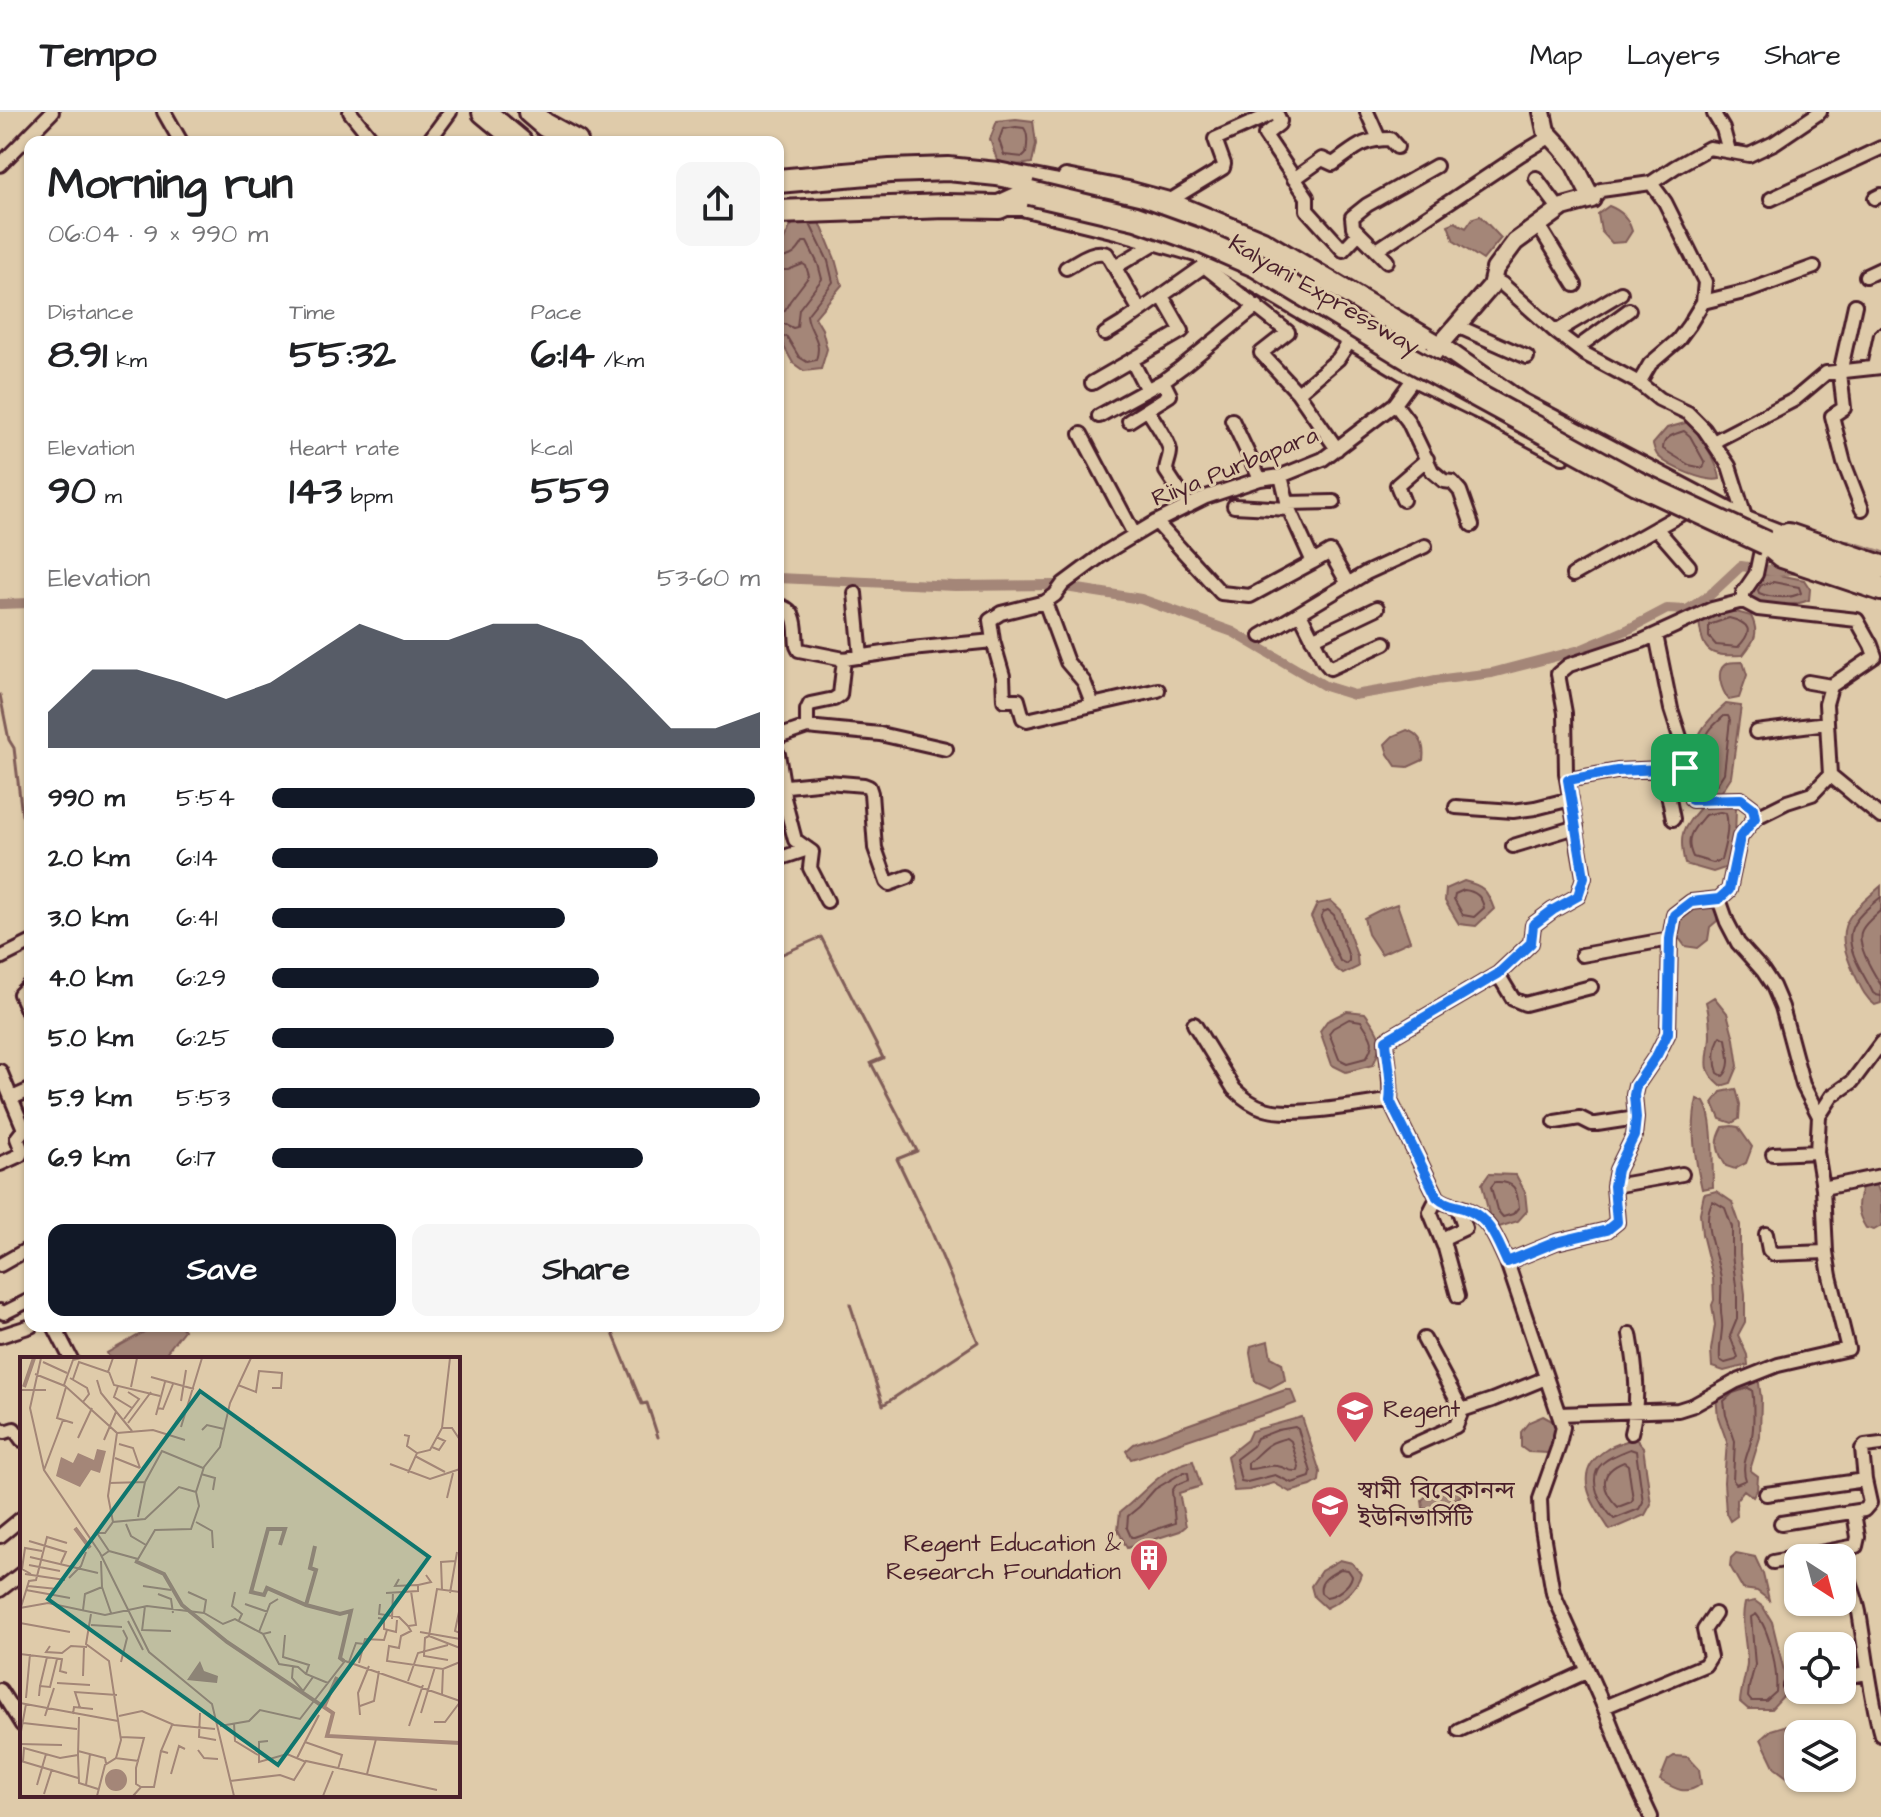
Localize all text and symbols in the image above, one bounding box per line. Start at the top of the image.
text: Tempo [40,29,156,81]
text: Map [1530,36,1583,75]
text: Layers [1627,36,1720,75]
text: Share [1764,36,1841,75]
text: Morning run [48,155,293,216]
button: share [676,162,760,246]
text: 06:04 · 9 × 990 m [48,216,268,252]
street label: Kalyani Expressway [1222,227,1426,364]
text: Distance [48,297,134,328]
text: Time [289,297,335,328]
text: Pace [531,297,582,328]
text: 8.91 [48,328,107,383]
text: 55:32 [289,328,396,383]
text: 6:14 [531,328,595,383]
text: km [107,345,147,376]
text: /km [595,345,644,376]
street label: Riiya Purbapara [1147,418,1324,517]
text: Elevation [48,433,135,464]
text: Heart rate [289,433,400,464]
text: kcal [531,433,573,464]
text: 90 [48,464,96,519]
text: 143 [289,464,342,519]
text: 559 [531,464,610,519]
text: m [96,481,122,512]
text: bpm [342,481,393,512]
text: Elevation [48,560,150,596]
text: 53–60 m [657,560,760,596]
pin [1651,734,1719,802]
icon: arrive [1663,746,1707,790]
text: 990 m [48,780,125,816]
text: 5:54 [176,780,235,816]
text: 2.0 km [48,840,130,876]
text: 6:14 [176,840,218,876]
text: 3.0 km [48,900,128,936]
text: 6:41 [176,900,218,936]
text: 4.0 km [48,960,132,996]
text: 6:29 [176,960,226,996]
text: 5.0 km [48,1020,133,1056]
text: 6:25 [176,1020,230,1056]
text: 5.9 km [48,1080,131,1116]
text: 5:53 [176,1080,230,1116]
text: 6.9 km [48,1140,129,1176]
text: 6:17 [176,1140,216,1176]
button: Save [48,1224,396,1316]
button: Share [412,1224,760,1316]
inset map [20,1357,460,1797]
school or university icon: Regent [1334,1389,1376,1444]
place label: Regent [1383,1393,1460,1428]
place label: স্বামী বিবেকানন্দ ইউনিভার্সিটি [1357,1474,1516,1536]
school or university icon: স্বামী বিবেকানন্দ ইউনিভার্সিটি [1309,1484,1351,1539]
place label: Regent Education & Research Foundation [886,1527,1122,1589]
building icon: Regent Education & Research Foundation [1128,1537,1170,1592]
north arrow [1784,1544,1856,1616]
map controls [1784,1544,1856,1792]
button: locate [1784,1632,1856,1704]
button: layers [1784,1720,1856,1792]

